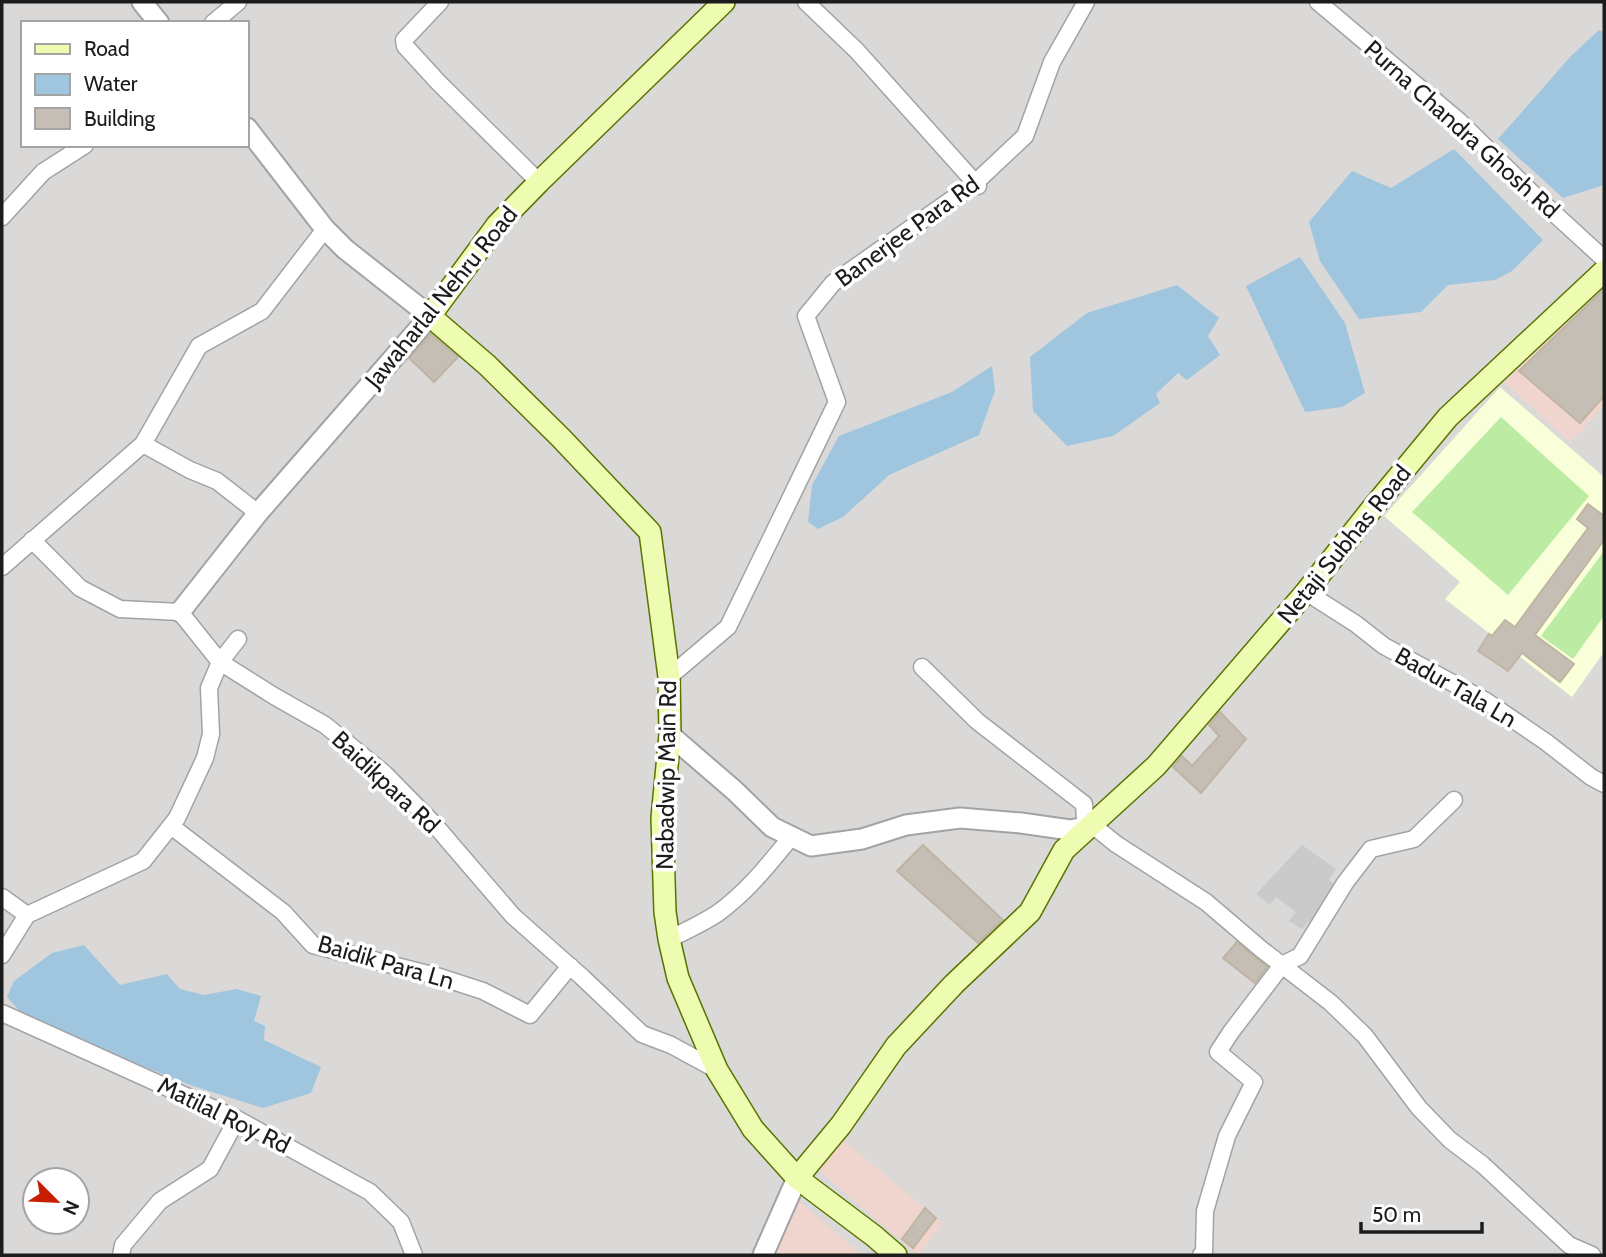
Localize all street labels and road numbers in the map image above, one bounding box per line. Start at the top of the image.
street label: Purna Chandra Ghosh Rd [1359,34,1565,224]
street label: Banerjee Para Rd [829,169,985,293]
street label: Jawaharlal Nehru Road [358,200,523,395]
street label: Netaji Subhas Road [1271,459,1417,629]
street label: Badur Tala Ln [1390,641,1522,733]
street label: Nabadwip Main Rd [650,680,682,870]
street label: Baidikpara Rd [326,725,446,839]
street label: Baidik Para Ln [315,929,457,995]
street label: Matilal Roy Rd [153,1070,295,1160]

